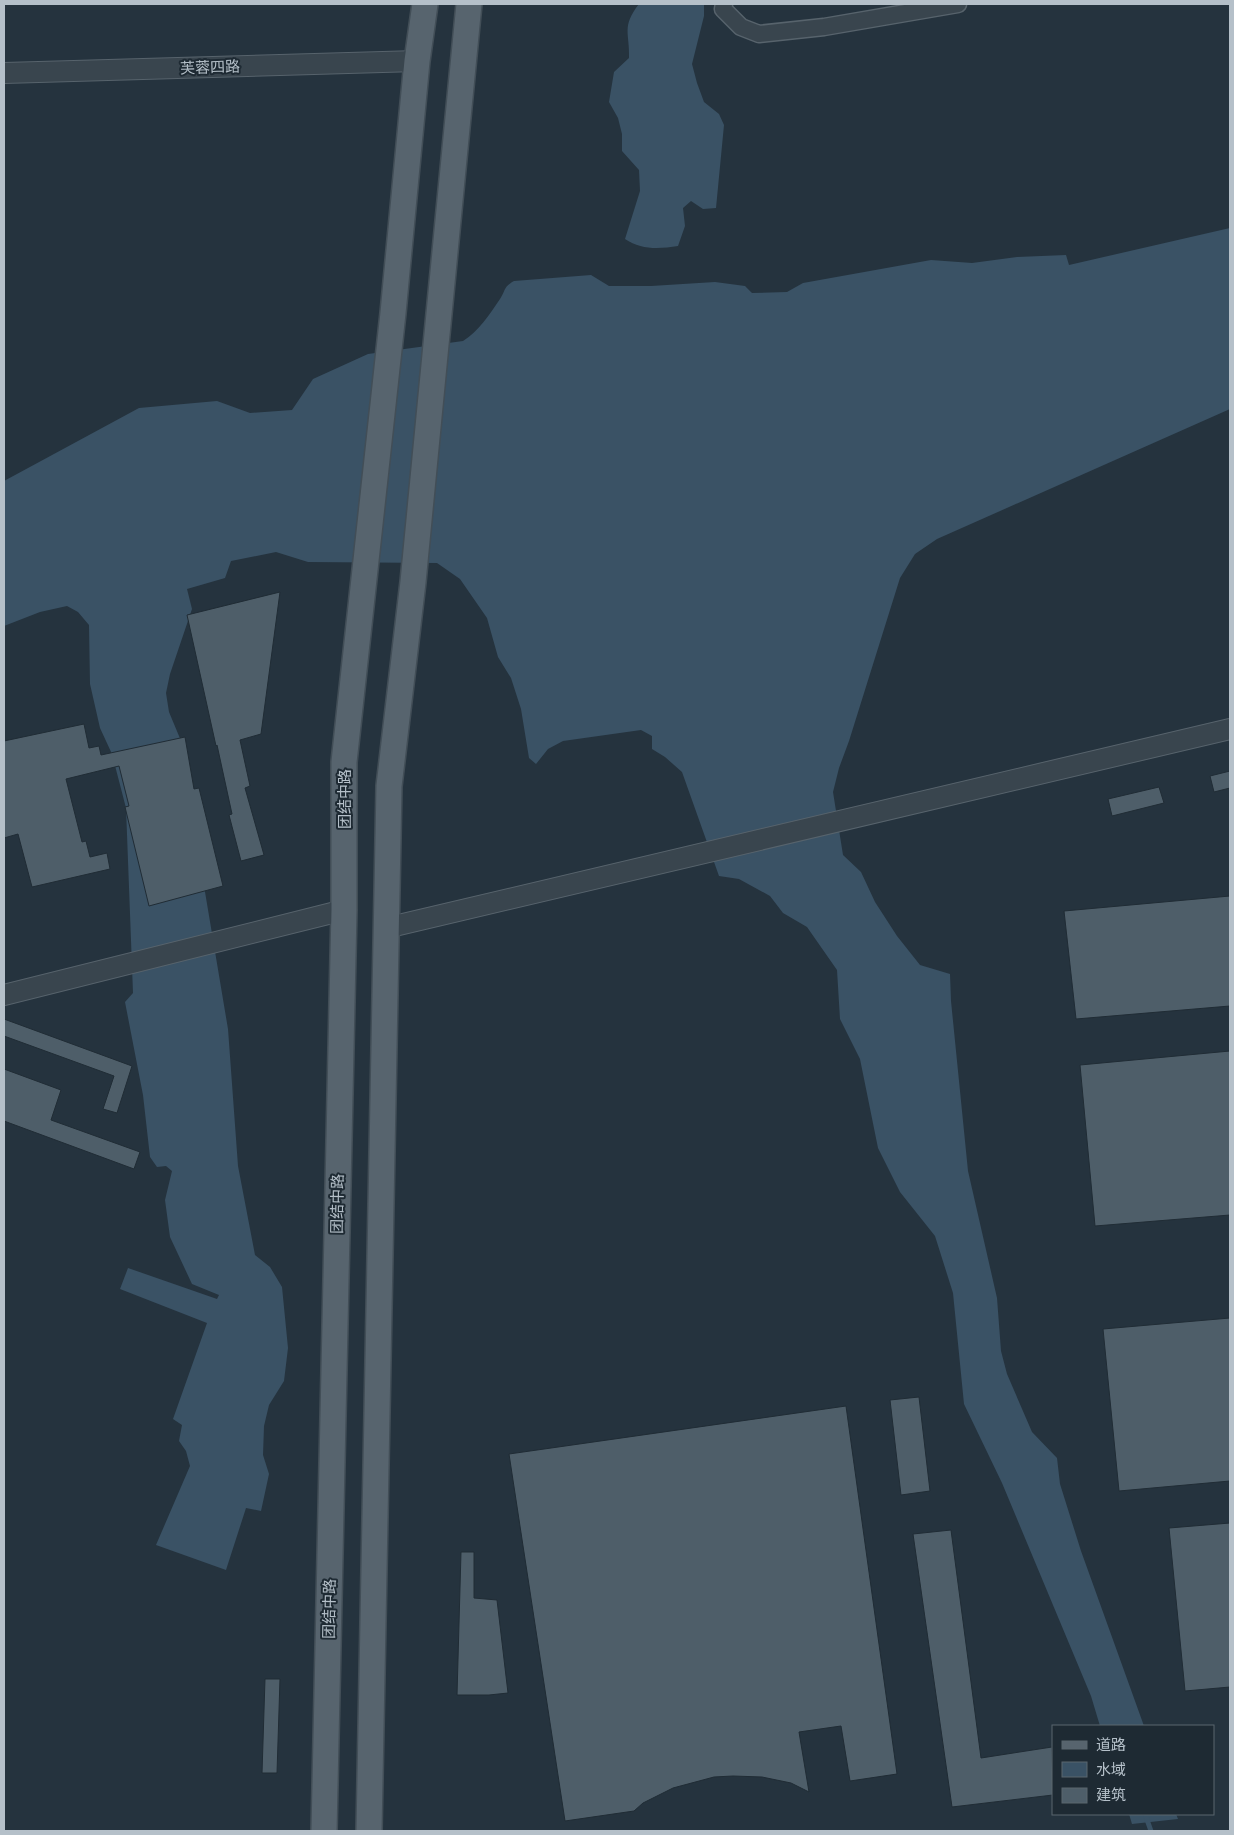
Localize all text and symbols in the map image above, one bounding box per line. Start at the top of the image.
street label: 芙蓉四路 [180,56,240,78]
street label: 团结中路 [335,769,354,829]
street label: 团结中路 [327,1174,347,1234]
street label: 团结中路 [319,1579,339,1639]
legend [1052,1725,1214,1815]
text: 道路 [1096,1735,1126,1754]
text: 水域 [1096,1760,1126,1779]
text: 建筑 [1096,1785,1126,1804]

